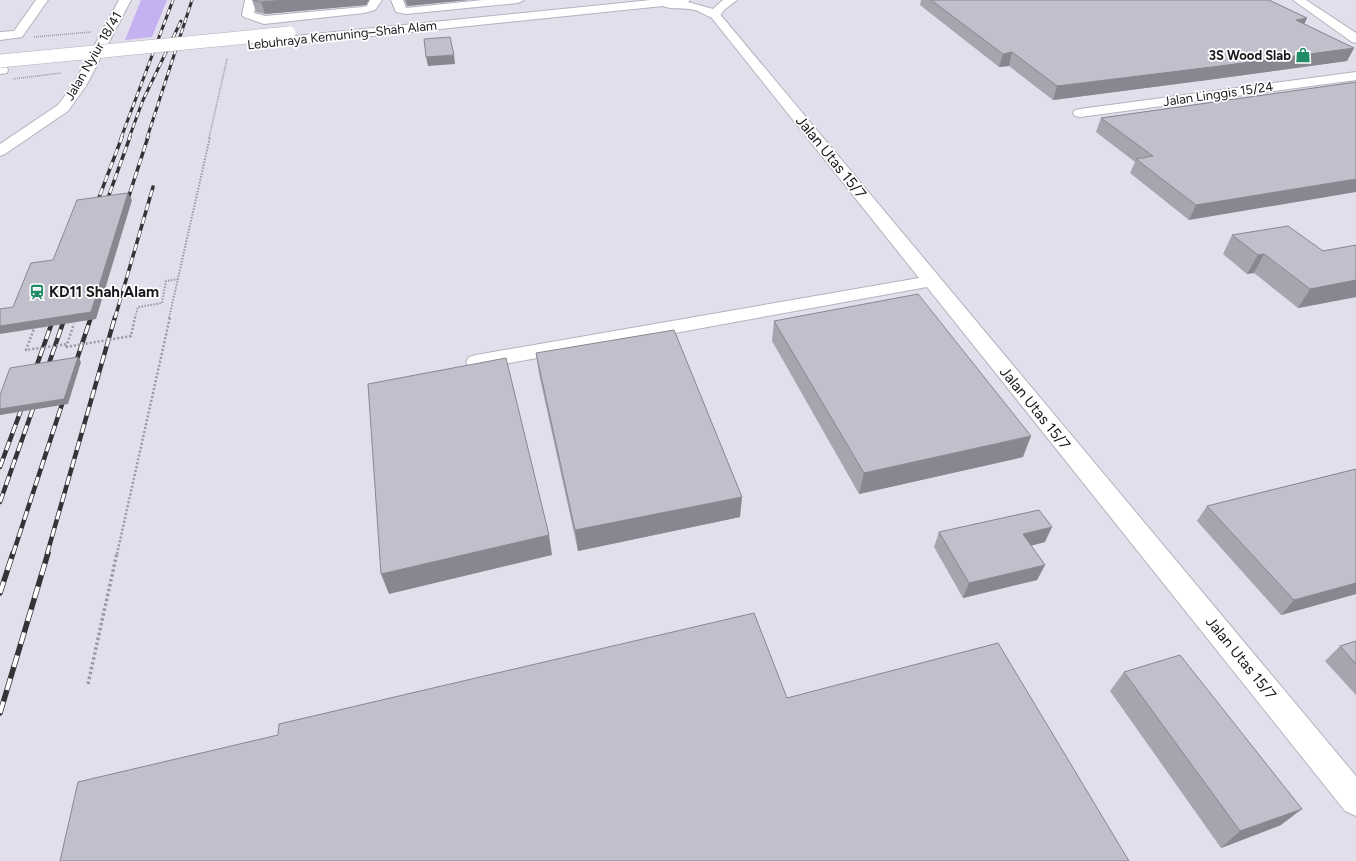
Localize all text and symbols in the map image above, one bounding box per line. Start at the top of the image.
street label: Jalan Nyiur 18/41 [62,9,124,103]
street label: Lebuhraya Kemuning–Shah Alam [246,18,438,52]
shop icon: 3S Wood Slab [1294,46,1312,64]
place label: 3S Wood Slab [1209,48,1291,63]
street label: Jalan Linggis 15/24 [1162,79,1274,109]
street label: Jalan Utas 15/7 [792,112,870,202]
station icon: KD11 Shah Alam [28,283,46,301]
place label: KD11 Shah Alam [49,283,159,301]
street label: Jalan Utas 15/7 [996,363,1074,453]
street label: Jalan Utas 15/7 [1202,613,1280,703]

